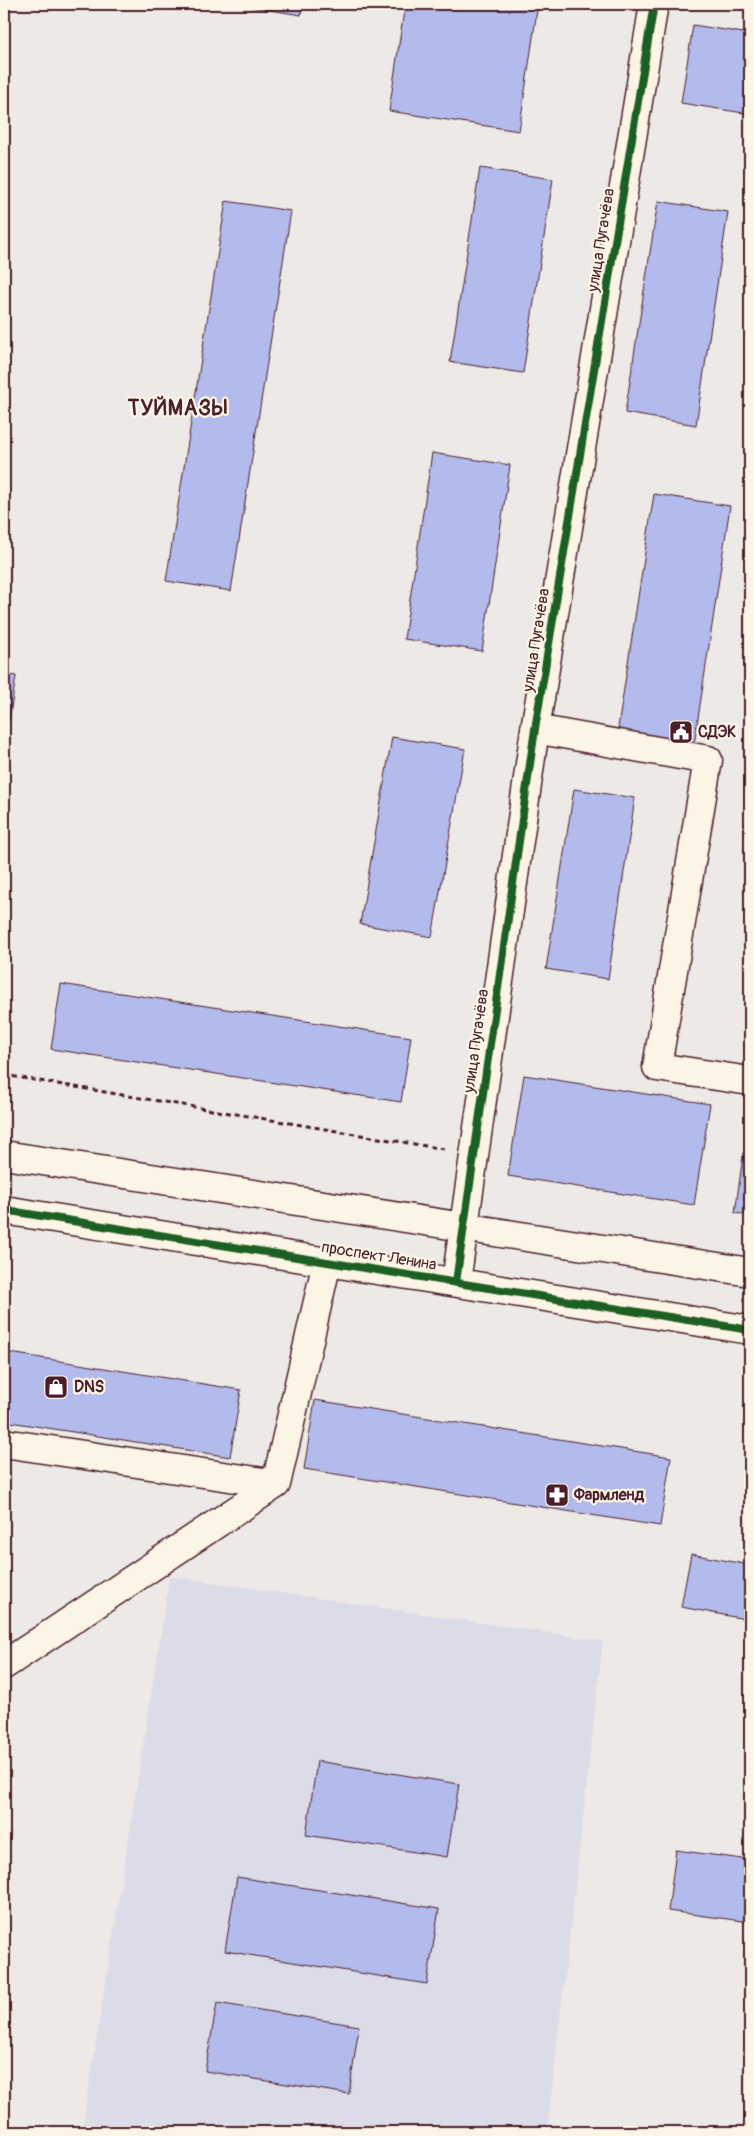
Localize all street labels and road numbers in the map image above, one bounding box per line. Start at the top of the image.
street label: улица Пугачёва [583,187,619,294]
street label: улица Пугачёва [518,587,554,694]
street label: улица Пугачёва [459,988,493,1095]
street label: проспект Ленина [320,1237,438,1275]

